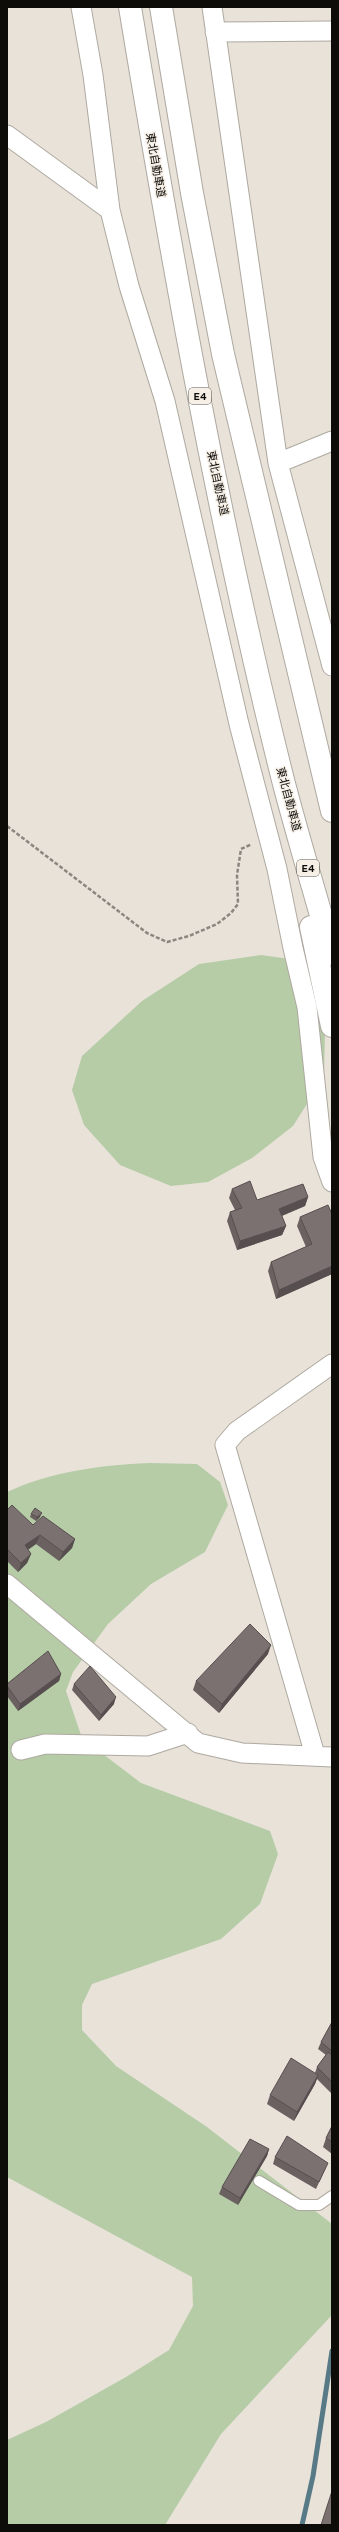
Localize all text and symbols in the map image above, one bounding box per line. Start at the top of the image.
street label: 東北自動車道 [144,131,168,199]
road number: E4 [189,388,211,404]
street label: 東北自動車道 [205,449,231,517]
street label: 東北自動車道 [275,766,303,832]
road number: E4 [297,860,319,876]

